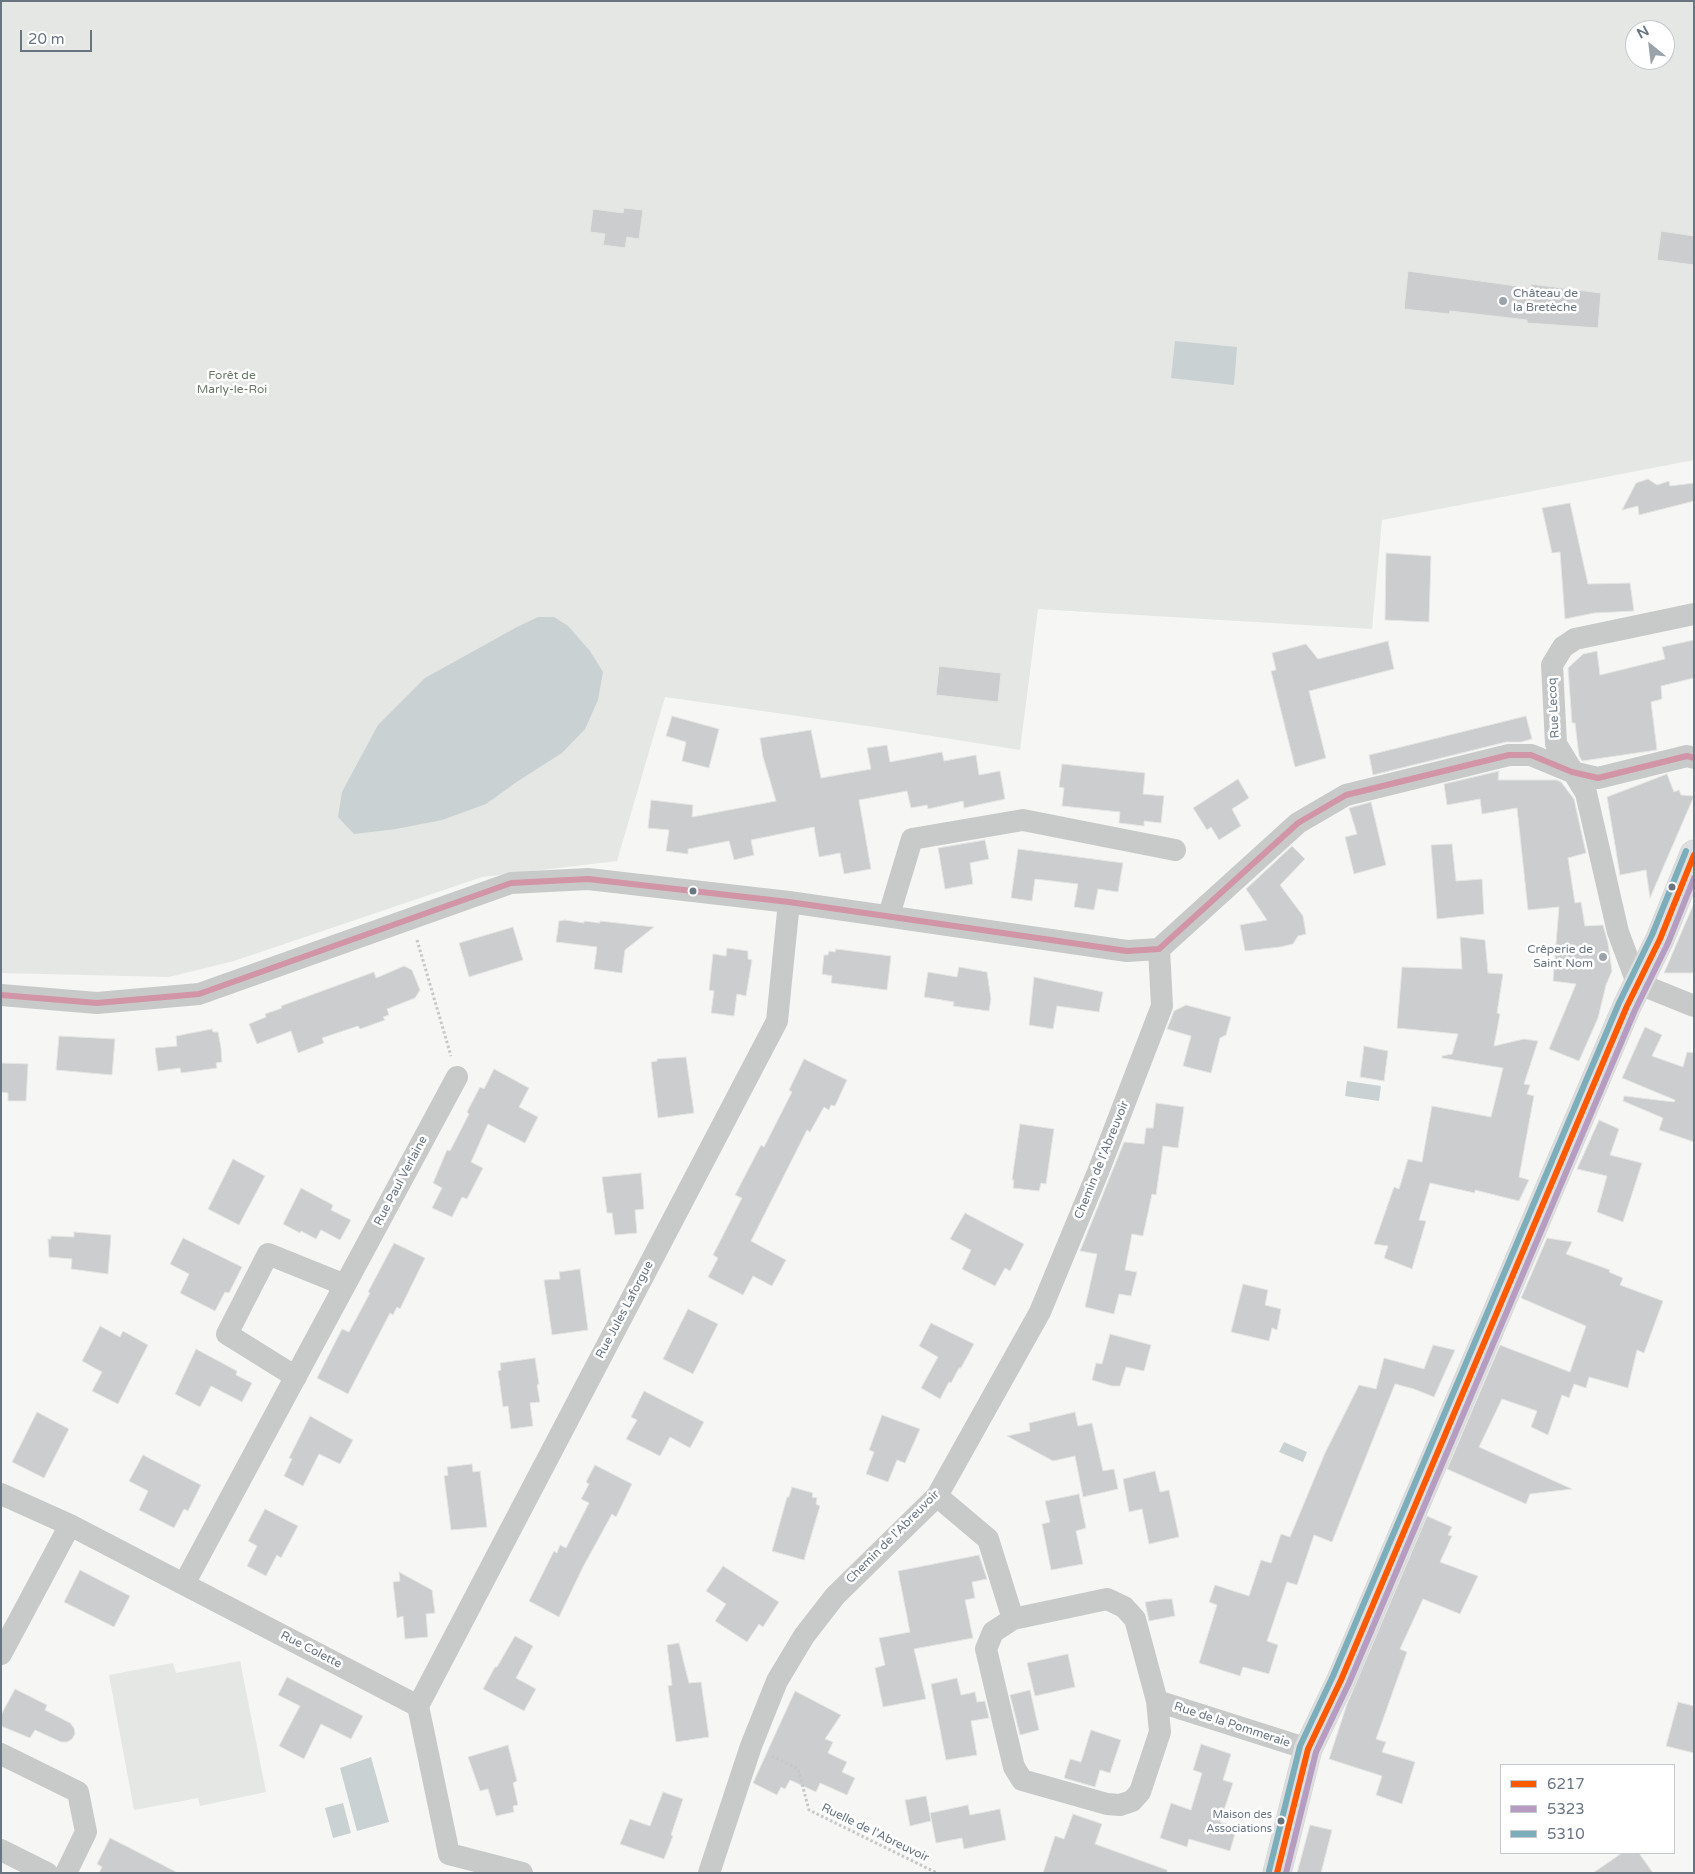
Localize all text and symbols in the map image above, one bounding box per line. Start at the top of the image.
scale bar [22,20,95,52]
north arrow [1625,20,1675,70]
text: N [1634,22,1652,42]
text: 20 m [28,30,65,48]
place label: Château de la Bretèche [1513,287,1578,315]
marker: Château de la Bretèche [1497,295,1509,307]
park label: Forêt de Marly-le-Roi [197,369,267,397]
street label: Rue Lecoq [1545,677,1563,739]
unlabelled marker [1667,882,1677,892]
unlabelled marker [688,886,698,896]
place label: Crêperie de Saint Nom [1527,943,1593,971]
marker: Crêperie de Saint Nom [1597,951,1609,963]
street label: Chemin de l'Abreuvoir [1072,1099,1132,1221]
street label: Rue Paul Verlaine [371,1134,431,1228]
street label: Rue Jules Laforgue [593,1259,657,1361]
street label: Chemin de l'Abreuvoir [843,1487,943,1587]
street label: Rue Colette [278,1628,344,1672]
street label: Rue de la Pommeraie [1172,1699,1292,1751]
legend [1500,1764,1675,1854]
text: 6217 [1547,1775,1585,1793]
text: 5323 [1547,1800,1585,1818]
street label: Ruelle de l'Abreuvoir [819,1801,931,1865]
place label: Maison des Associations [1206,1808,1272,1834]
marker: Maison des Associations [1276,1816,1286,1826]
text: 5310 [1547,1825,1585,1843]

